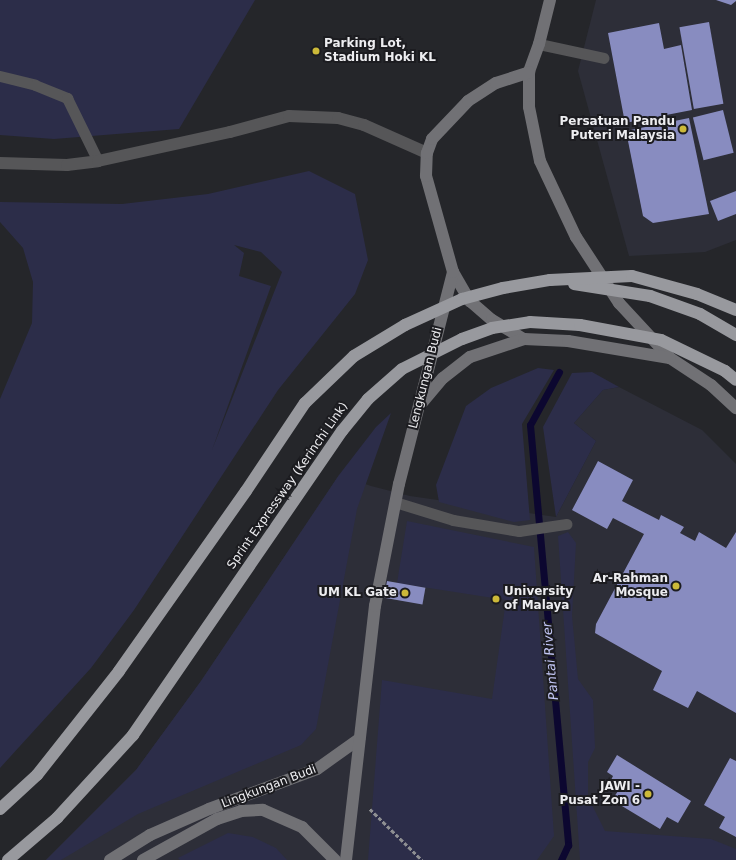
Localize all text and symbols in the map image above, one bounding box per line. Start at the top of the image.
place label: Parking Lot, Stadium Hoki KL [324,37,436,65]
marker: Parking Lot, Stadium Hoki KL [311,46,321,56]
place label: Persatuan Pandu Puteri Malaysia [560,115,675,143]
marker: Persatuan Pandu Puteri Malaysia [678,124,688,134]
street label: Lengkungan Budi [406,326,446,430]
street label: Sprint Expressway (Kerinchi Link) [225,400,351,572]
place label: Ar-Rahman Mosque [593,572,668,600]
marker: Ar-Rahman Mosque [671,581,681,591]
place label: University of Malaya [504,585,573,613]
place label: UM KL Gate [318,586,397,600]
marker: UM KL Gate [400,588,410,598]
marker: University of Malaya [491,594,501,604]
water label: Pantai River [540,621,562,701]
street label: Lingkungan Budi [220,762,318,812]
place label: JAWI - Pusat Zon 6 [559,780,640,808]
marker: JAWI - Pusat Zon 6 [643,789,653,799]

